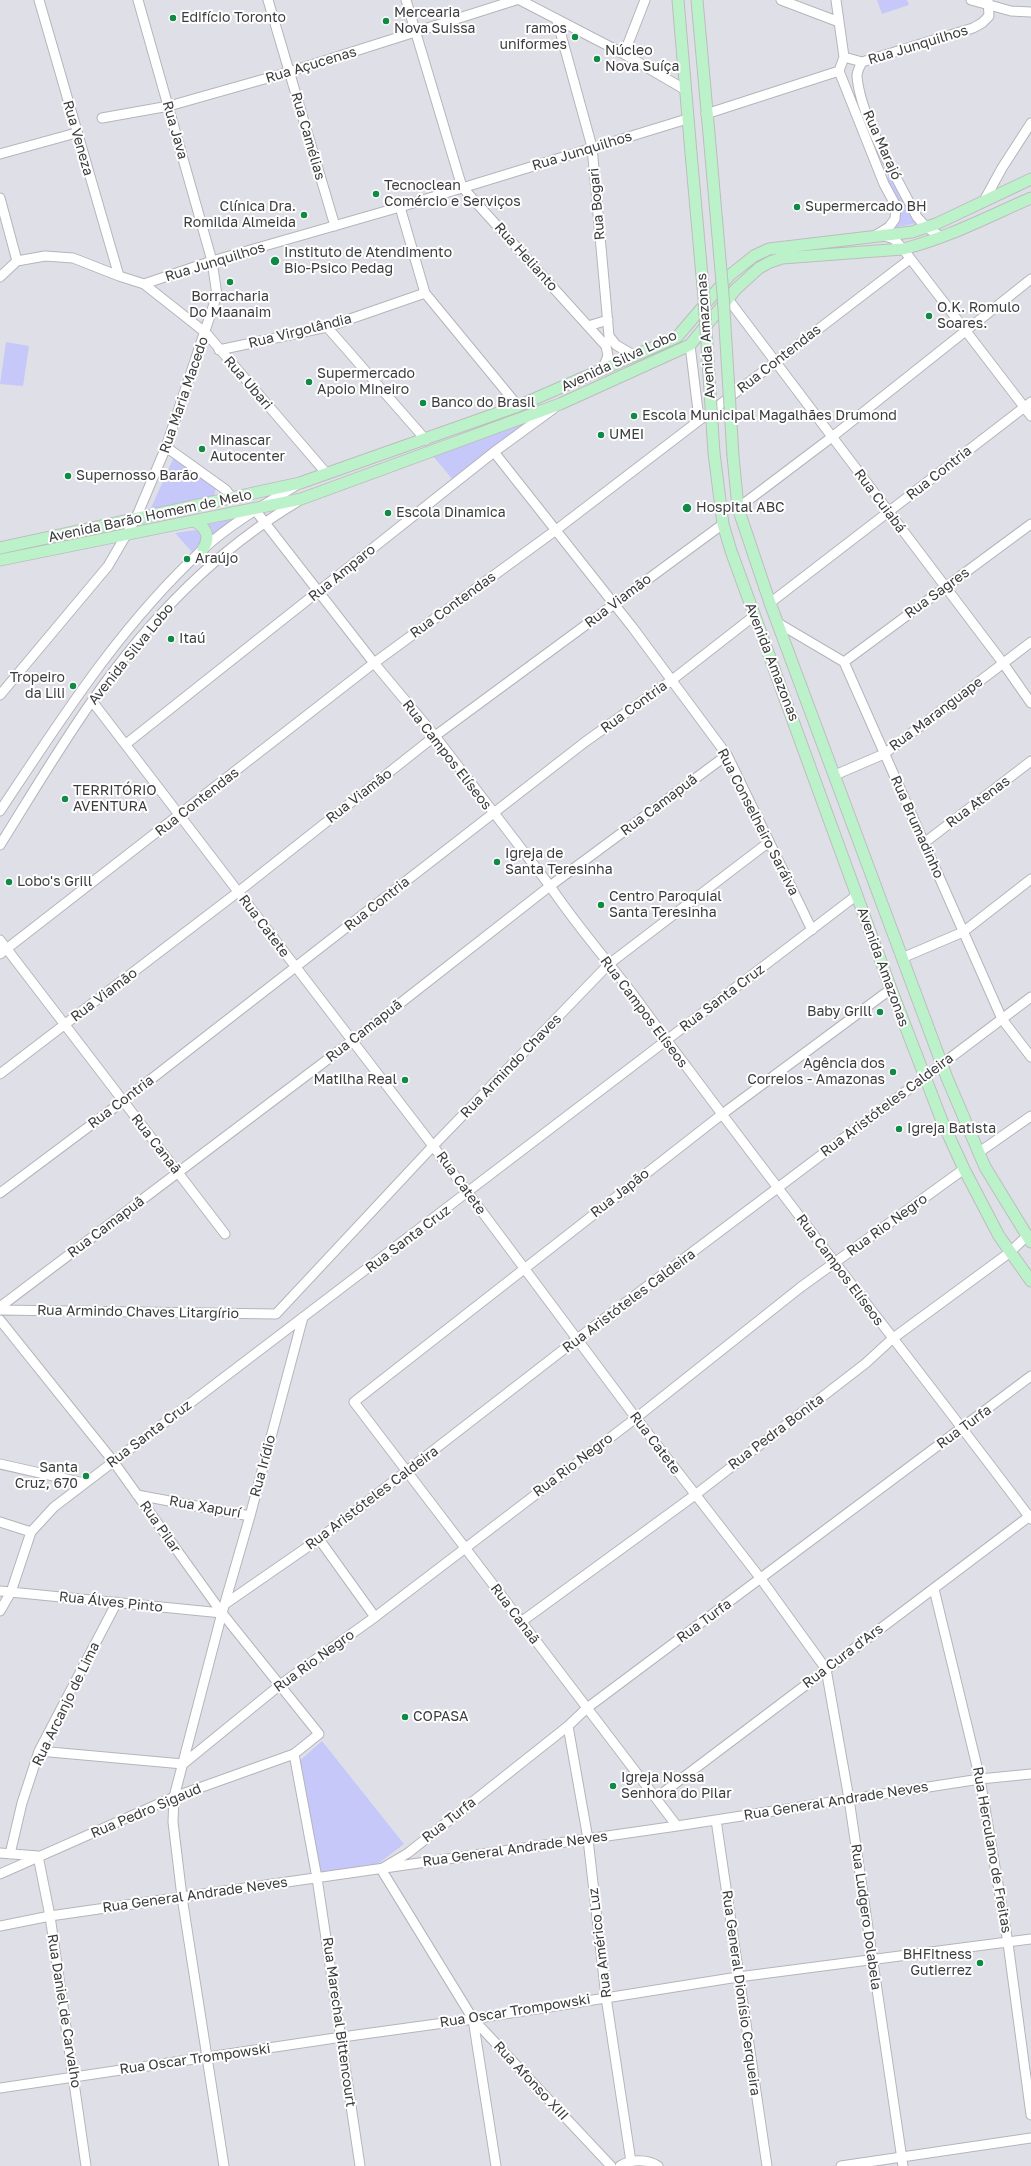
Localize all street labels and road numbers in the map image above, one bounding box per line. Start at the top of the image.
street label: Rua Junquilhos [866,22,970,68]
street label: Rua Açucenas [264,43,358,87]
street label: Rua Camélias [287,90,329,182]
street label: Rua Veneza [59,98,97,178]
street label: Rua Java [159,99,191,161]
street label: Rua Marajó [859,108,905,182]
street label: Rua Junquilhos [530,128,634,174]
street label: Rua Bogari [585,167,609,241]
street label: Rua Helianto [491,219,561,295]
street label: Rua Junquilhos [163,239,267,285]
street label: Avenida Amazonas [693,273,719,399]
street label: Rua Virgolândia [247,310,353,352]
street label: Rua Contendas [734,321,824,397]
street label: Avenida Silva Lobo [559,327,679,395]
street label: Rua Maria Macedo [156,334,212,456]
street label: Rua Ubari [220,353,276,413]
street label: Rua Contria [903,442,975,504]
street label: Rua Cuiabá [851,466,909,536]
street label: Avenida Barão Homem de Melo [47,486,253,546]
street label: Rua Amparo [305,541,379,605]
street label: Rua Sagres [902,564,972,622]
street label: Rua Contendas [407,568,499,642]
street label: Rua Viamão [581,571,655,631]
street label: Avenida Silva Lobo [85,600,177,708]
street label: Avenida Amazonas [742,600,802,724]
street label: Rua Maranguape [886,673,986,755]
street label: Rua Contria [597,677,671,737]
street label: Rua Campos Elíseos [399,697,495,813]
street label: Rua Conselheiro Saráiva [714,746,802,898]
street label: Rua Contendas [152,764,242,840]
street label: Rua Viamão [323,765,395,827]
street label: Rua Camapuã [617,771,701,839]
street label: Rua Brumadinho [887,773,947,881]
street label: Rua Atenas [943,773,1013,831]
street label: Rua Contria [341,873,413,935]
street label: Rua Catete [235,891,293,961]
street label: Avenida Amazonas [854,905,912,1029]
street label: Rua Campos Elíseos [597,953,691,1071]
street label: Rua Santa Cruz [676,961,768,1035]
street label: Rua Viamão [67,965,141,1025]
street label: Rua Camapuã [323,996,405,1066]
street label: Rua Armindo Chaves [457,1011,565,1121]
street label: Rua Aristóteles Caldeira [817,1050,957,1160]
street label: Rua Contria [85,1072,157,1132]
street label: Rua Canaã [128,1111,184,1177]
street label: Rua Catete [433,1148,489,1218]
street label: Rua Japão [587,1165,653,1221]
street label: Rua Rio Negro [843,1190,931,1260]
street label: Rua Camapuã [64,1193,148,1261]
street label: Rua Santa Cruz [362,1202,454,1276]
street label: Rua Campos Elíseos [793,1211,887,1329]
street label: Rua Aristóteles Caldeira [559,1246,699,1356]
street label: Rua Armindo Chaves Litargírio [37,1302,239,1322]
street label: Rua Pedra Bonita [725,1391,827,1473]
street label: Rua Santa Cruz [103,1397,195,1471]
street label: Rua Turfa [933,1402,995,1452]
street label: Rua Catete [626,1408,684,1478]
street label: Rua Rio Negro [530,1430,616,1500]
street label: Rua Irídio [247,1433,279,1499]
street label: Rua Aristóteles Caldeira [302,1443,442,1553]
street label: Rua Xapurí [168,1492,242,1522]
street label: Rua Pilar [136,1498,184,1556]
street label: Rua Canaã [487,1581,543,1647]
street label: Rua Álves Pinto [58,1588,164,1616]
street label: Rua Turfa [673,1596,735,1646]
street label: Rua Cura d'Ars [799,1620,887,1692]
street label: Rua Rio Negro [270,1626,358,1696]
street label: Rua Arcanjo de Lima [29,1639,103,1769]
street label: Rua Herculano de Freitas [969,1765,1015,1935]
street label: Rua General Andrade Neves [742,1778,930,1824]
street label: Rua Pedro Sigaud [88,1780,204,1842]
street label: Rua Turfa [419,1794,479,1846]
street label: Rua General Andrade Neves [421,1828,609,1870]
street label: Rua Ludgero Dolabela [847,1843,885,1991]
street label: Rua General Andrade Neves [101,1874,289,1916]
street label: Rua Américo Luz [585,1887,615,1999]
street label: Rua General Dionísio Cerqueira [718,1889,764,2097]
street label: Rua Daniel de Carvalho [44,1933,84,2089]
street label: Rua Marechal Bittencourt [319,1936,359,2108]
street label: Rua Oscar Trompowski [439,1991,591,2031]
street label: Rua Afonso XIII [490,2038,572,2124]
street label: Rua Oscar Trompowski [118,2040,272,2078]

